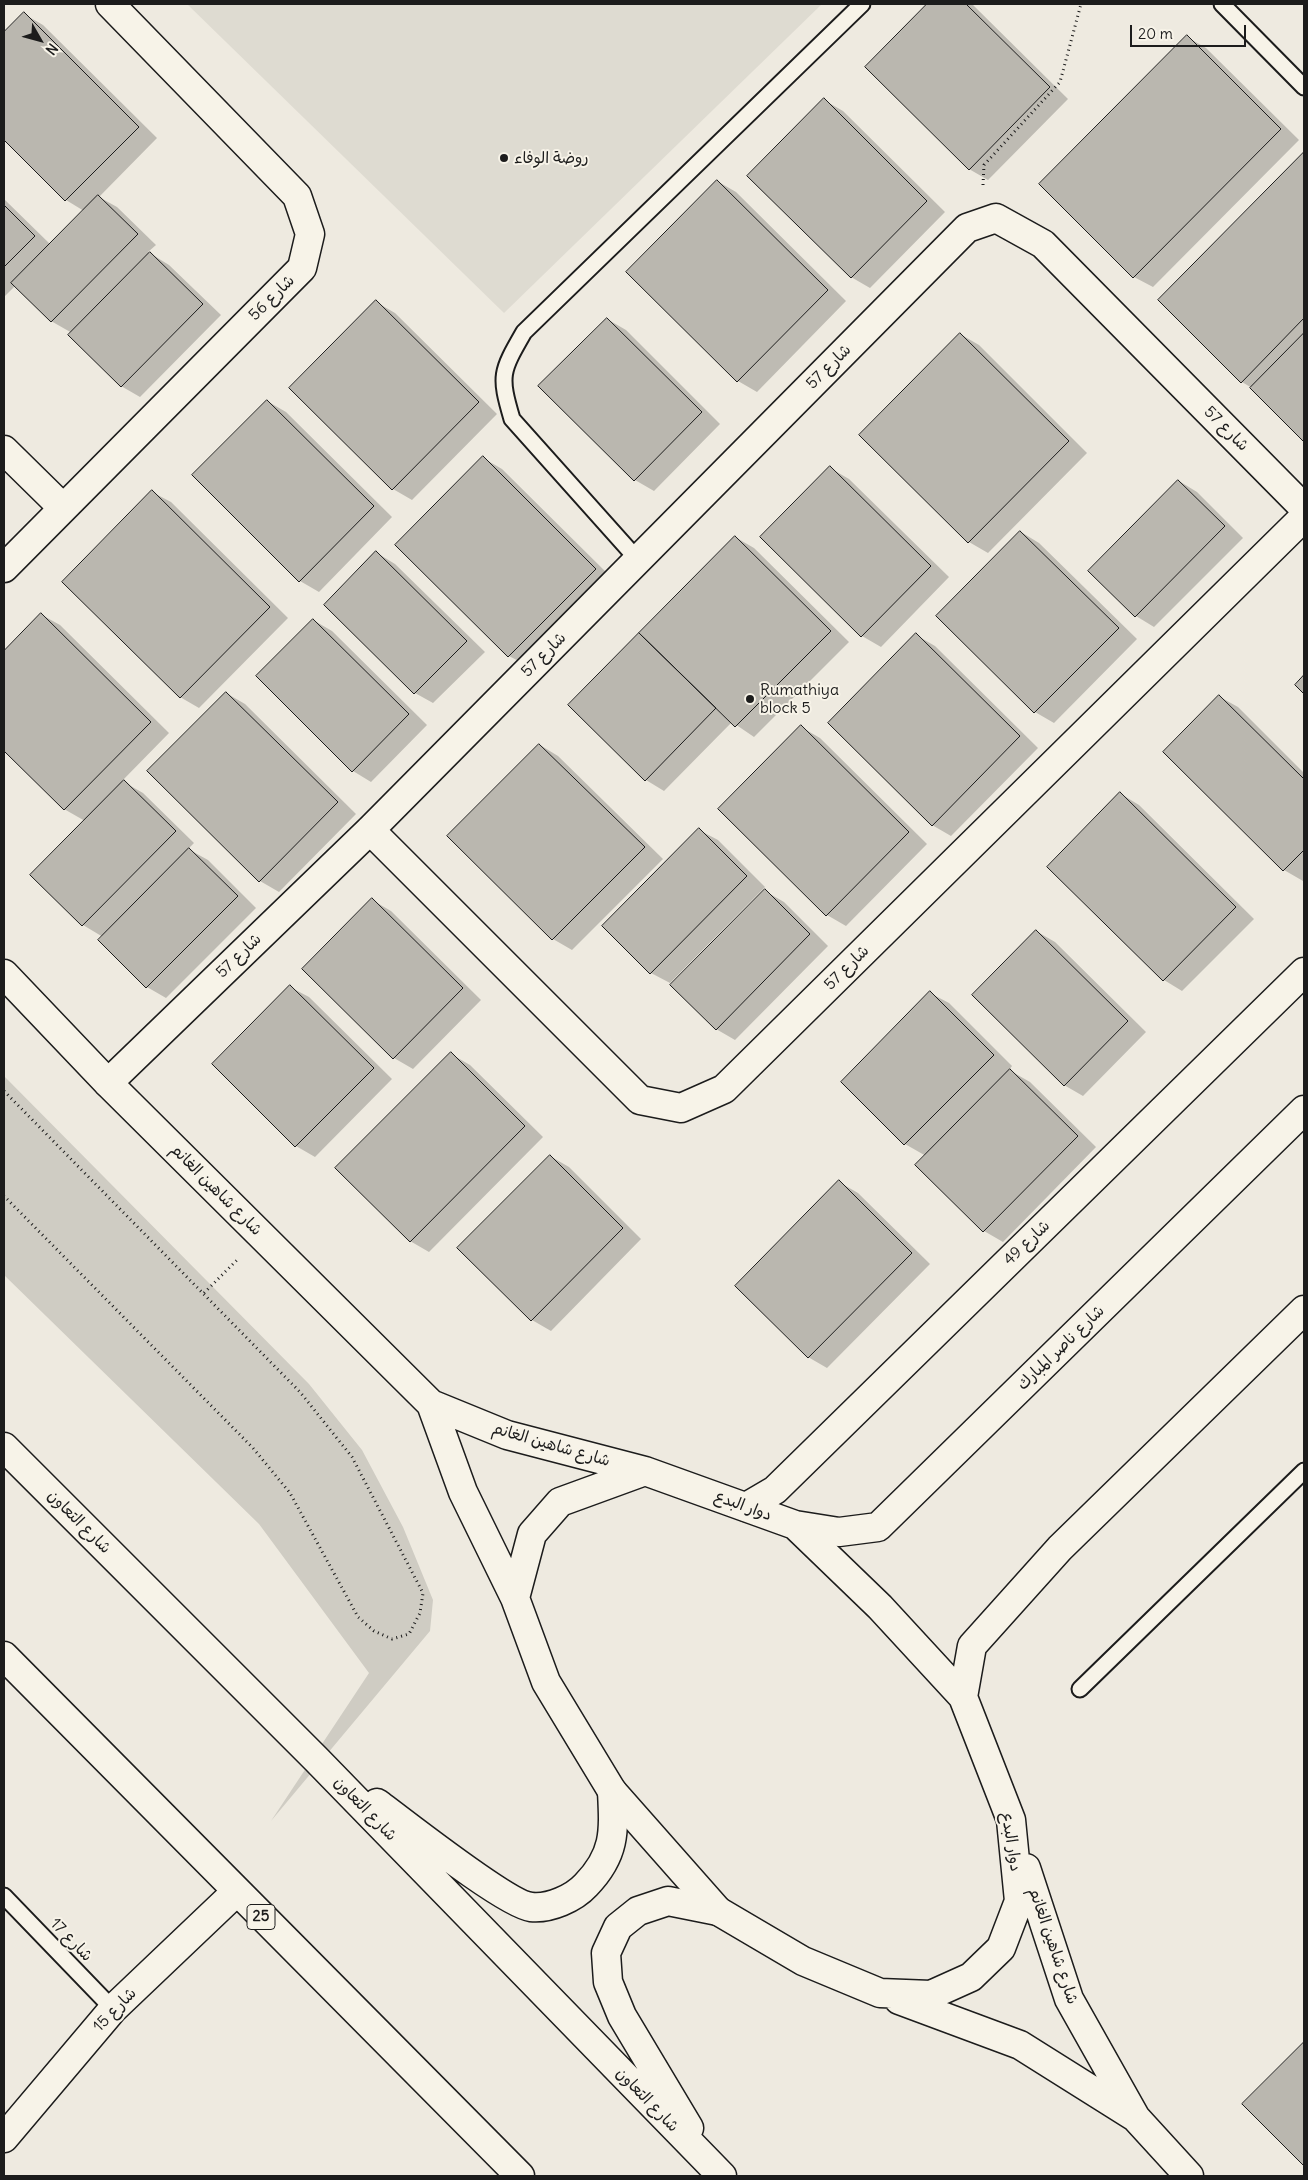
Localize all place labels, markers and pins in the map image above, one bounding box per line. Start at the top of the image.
place label: روضة الوفاء [514,148,589,168]
marker: روضة الوفاء [498,152,510,164]
place label: Rumathiya block 5 [760,680,839,718]
marker: Rumathiya block 5 [744,693,756,705]

